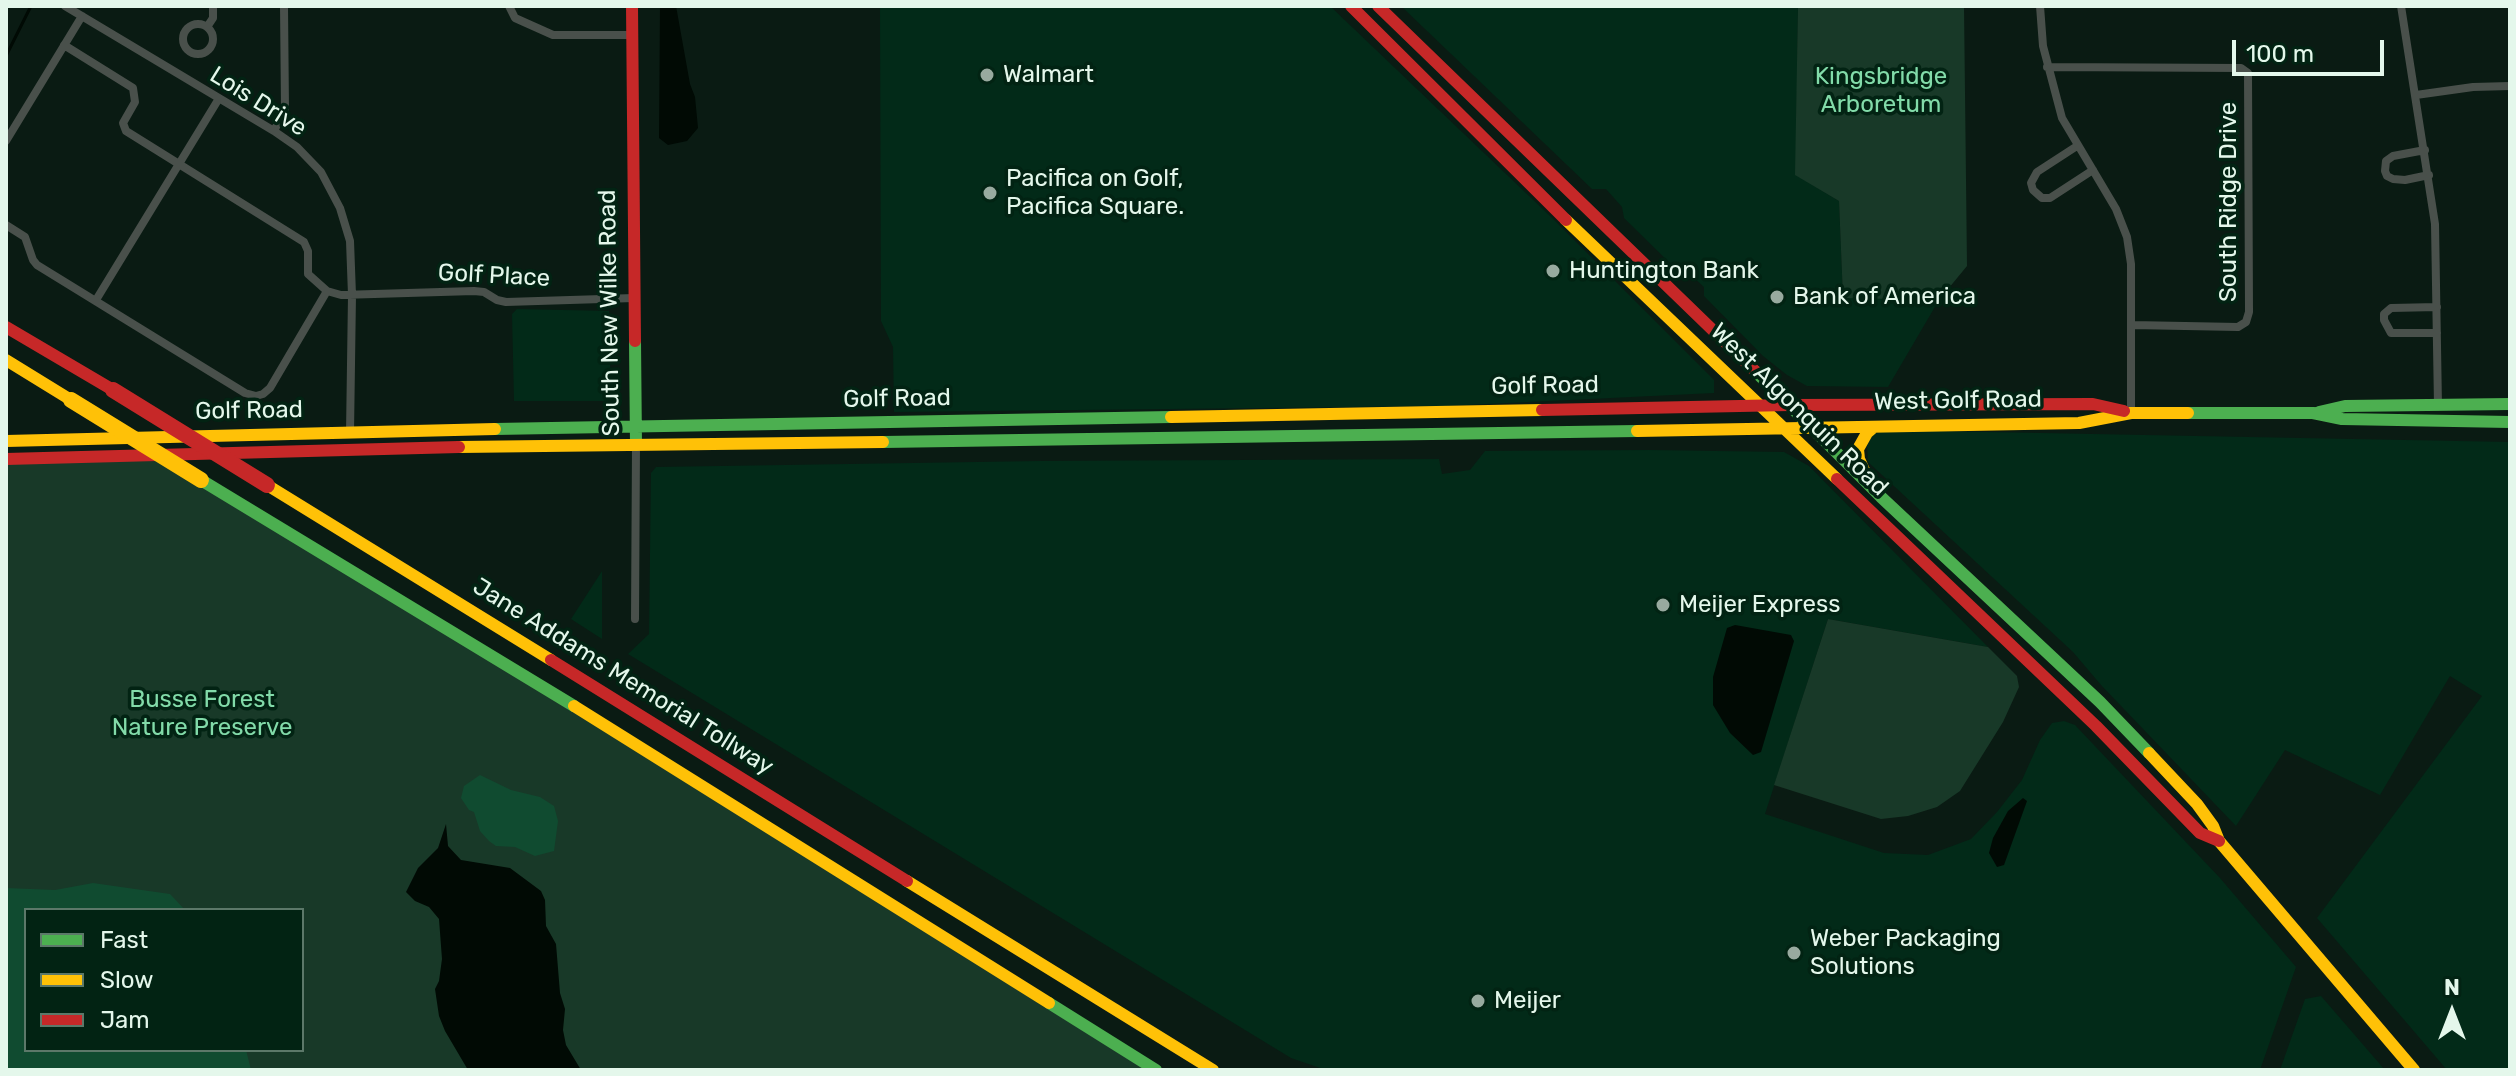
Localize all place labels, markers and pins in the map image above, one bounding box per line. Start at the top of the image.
place label: Walmart [1003,61,1094,89]
marker: Walmart [978,66,996,84]
place label: Pacifica on Golf, Pacifica Square. [1006,165,1184,221]
marker: Pacifica on Golf, Pacifica Square. [981,184,999,202]
place label: Huntington Bank [1569,257,1759,285]
marker: Huntington Bank [1544,262,1562,280]
place label: Bank of America [1793,283,1976,311]
marker: Bank of America [1768,288,1786,306]
place label: Meijer Express [1679,591,1840,619]
marker: Meijer Express [1654,596,1672,614]
place label: Weber Packaging Solutions [1810,925,2001,981]
marker: Weber Packaging Solutions [1785,944,1803,962]
place label: Meijer [1494,987,1561,1015]
marker: Meijer [1469,992,1487,1010]

